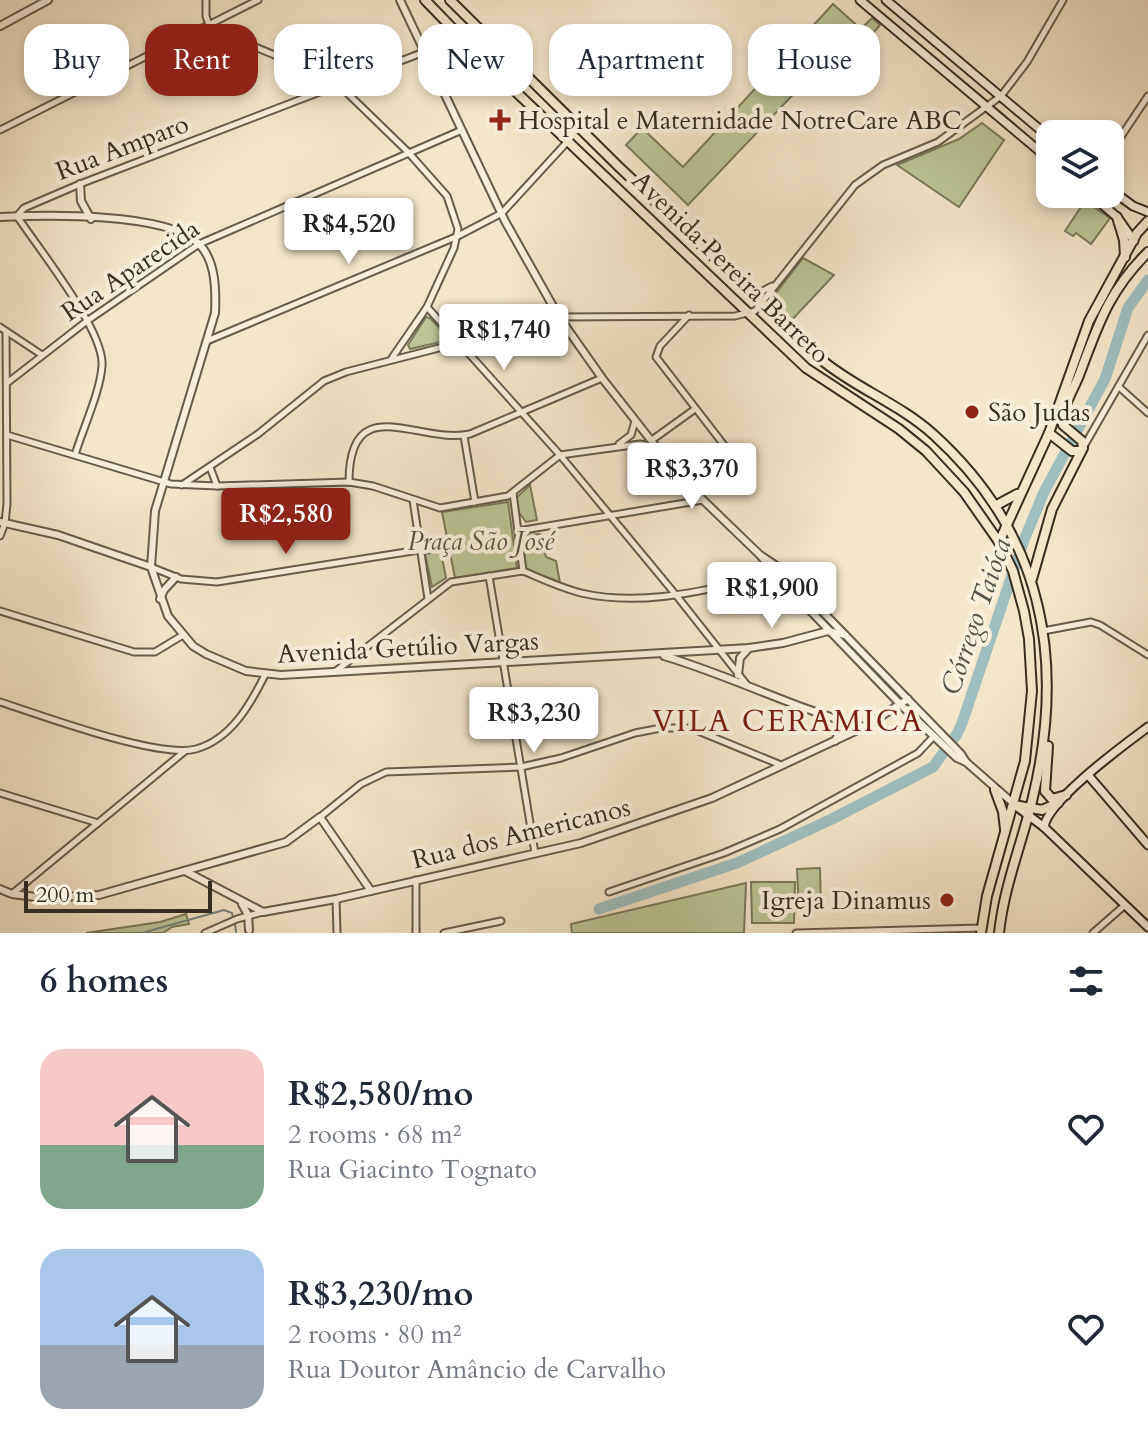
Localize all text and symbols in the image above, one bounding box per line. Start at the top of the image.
chip: Buy [24,24,129,96]
chip: Rent [145,24,258,96]
chip: Filters [274,24,402,96]
chip: New [418,24,533,96]
chip: Apartment [549,24,732,96]
chip: House [748,24,880,96]
place label: Hospital e Maternidade NotreCare ABC [518,103,962,138]
street label: Rua Amparo [51,106,194,189]
marker: Hospital e Maternidade NotreCare ABC [489,109,511,131]
map controls [1036,120,1124,208]
button: layers [1036,120,1124,208]
street label: Avenida Pereira Barreto [624,163,837,371]
pin: R$4,520 [275,198,423,266]
text: R$4,520 [302,206,396,241]
street label: Rua Aparecida [54,211,206,330]
pin: R$1,740 [430,304,578,372]
text: R$1,740 [457,312,551,347]
place label: São Judas [988,395,1090,430]
marker: São Judas [963,403,981,421]
pin: R$3,370 [618,443,766,511]
text: R$3,370 [645,451,739,486]
pin: R$2,580 [212,488,360,556]
text: R$2,580 [239,496,333,531]
park label: Praça São José [408,524,556,559]
water label: Córrego Taióca [931,533,1020,700]
pin: R$1,900 [698,562,846,630]
text: R$1,900 [725,570,819,605]
street label: Avenida Getúlio Vargas [276,623,540,672]
pin: R$3,230 [460,687,608,755]
text: R$3,230 [487,695,581,730]
district label: VILA CERAMICA [652,701,924,742]
street label: Rua dos Americanos [408,789,634,878]
scale bar [24,877,212,913]
text: 200 m [36,880,94,910]
place label: Igreja Dinamus [761,883,931,918]
marker: Igreja Dinamus [938,891,956,909]
text: 6 homes [40,958,168,1004]
icon: filters [1064,959,1108,1003]
text: R$2,580/mo [288,1071,473,1117]
icon: home [104,1081,200,1177]
icon: heart [1064,1107,1108,1151]
text: 2 rooms · 68 m² [288,1117,461,1152]
text: Rua Giacinto Tognato [288,1152,537,1187]
text: R$3,230/mo [288,1271,473,1317]
icon: home [104,1281,200,1377]
icon: heart [1064,1307,1108,1351]
text: 2 rooms · 80 m² [288,1317,461,1352]
text: Rua Doutor Amâncio de Carvalho [288,1352,666,1387]

